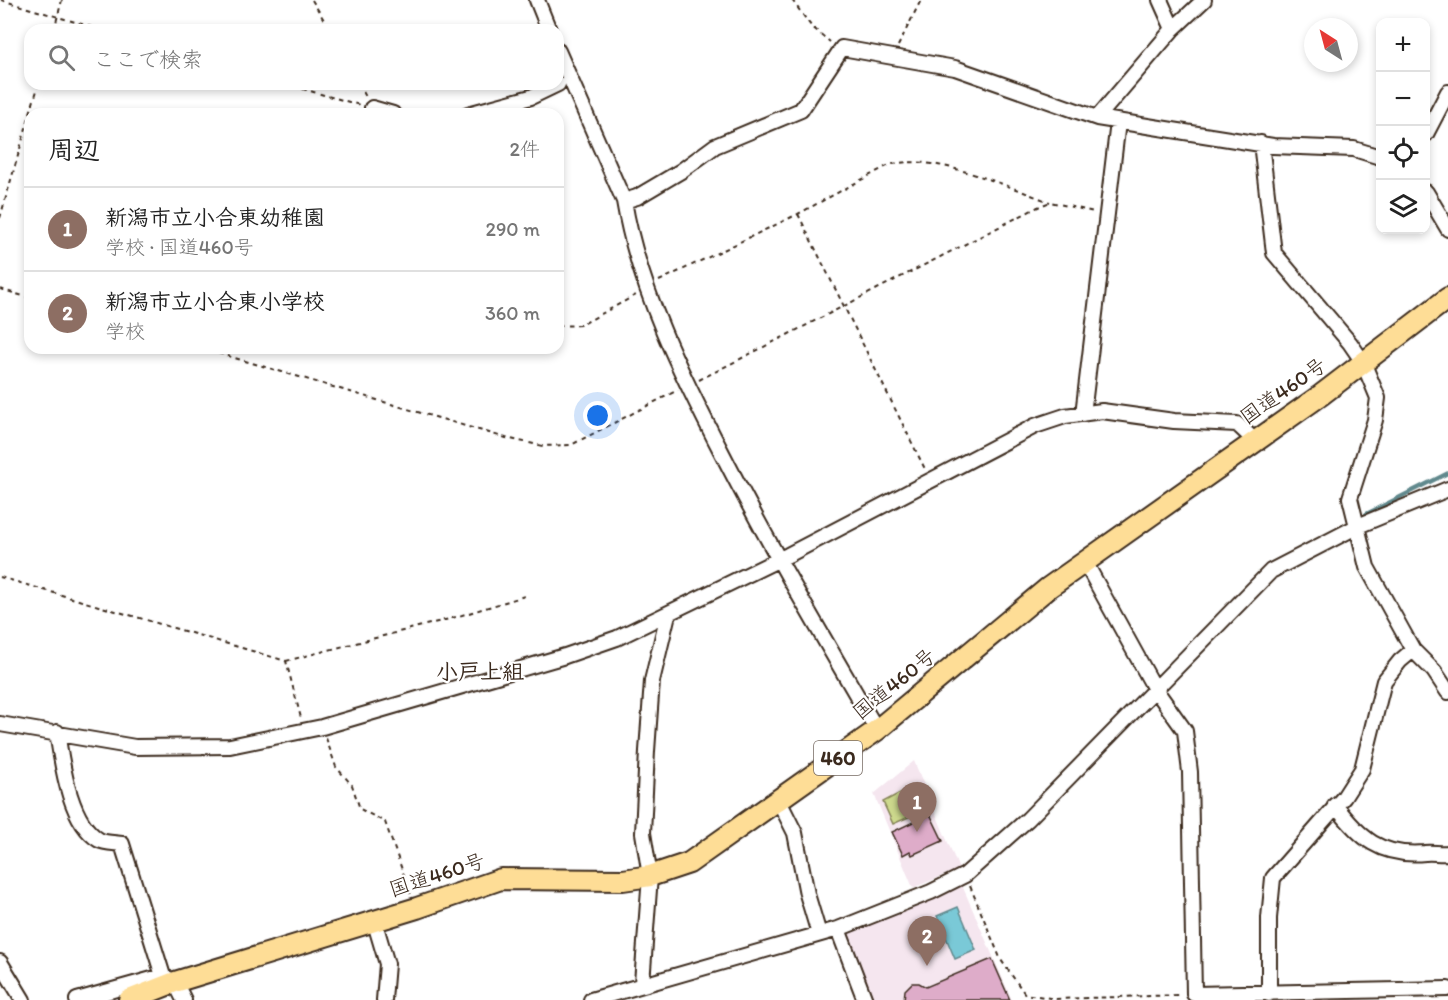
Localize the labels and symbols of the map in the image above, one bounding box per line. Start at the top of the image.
north arrow [1304,18,1358,72]
street label: 国道460号 [1235,352,1331,429]
your location [583,401,612,430]
street label: 国道460号 [847,643,940,725]
district label: 小戸上組 [436,658,524,685]
road number: 460 [814,741,862,775]
pin: 1 [898,782,936,832]
street label: 国道460号 [386,847,488,902]
pin: 2 [908,916,946,966]

